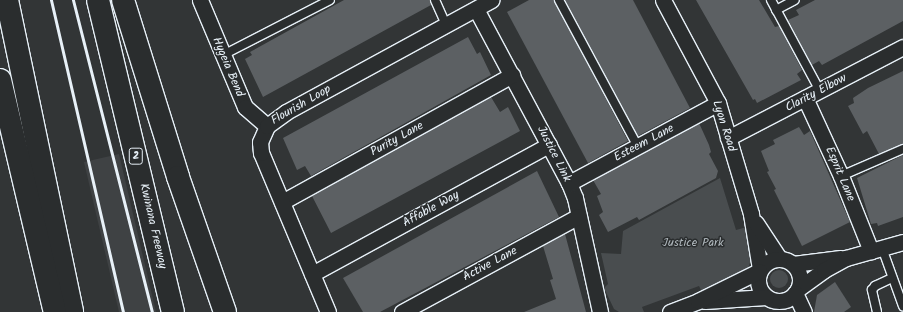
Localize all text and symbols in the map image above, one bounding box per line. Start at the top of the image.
street label: Hygeia Bend [209,35,247,99]
street label: Clarity Elbow [783,71,849,115]
street label: Flourish Loop [268,82,334,128]
street label: Lyon Road [709,99,739,153]
street label: Purity Lane [368,119,426,159]
street label: Esteem Lane [612,121,676,165]
street label: Justice Link [534,124,574,184]
street label: Esprit Lane [822,144,858,204]
road number: 2 [128,147,144,165]
street label: Kwinana Freeway [136,182,170,270]
street label: Affable Way [400,188,462,230]
park label: Justice Park [662,236,724,250]
street label: Active Lane [460,244,520,284]

